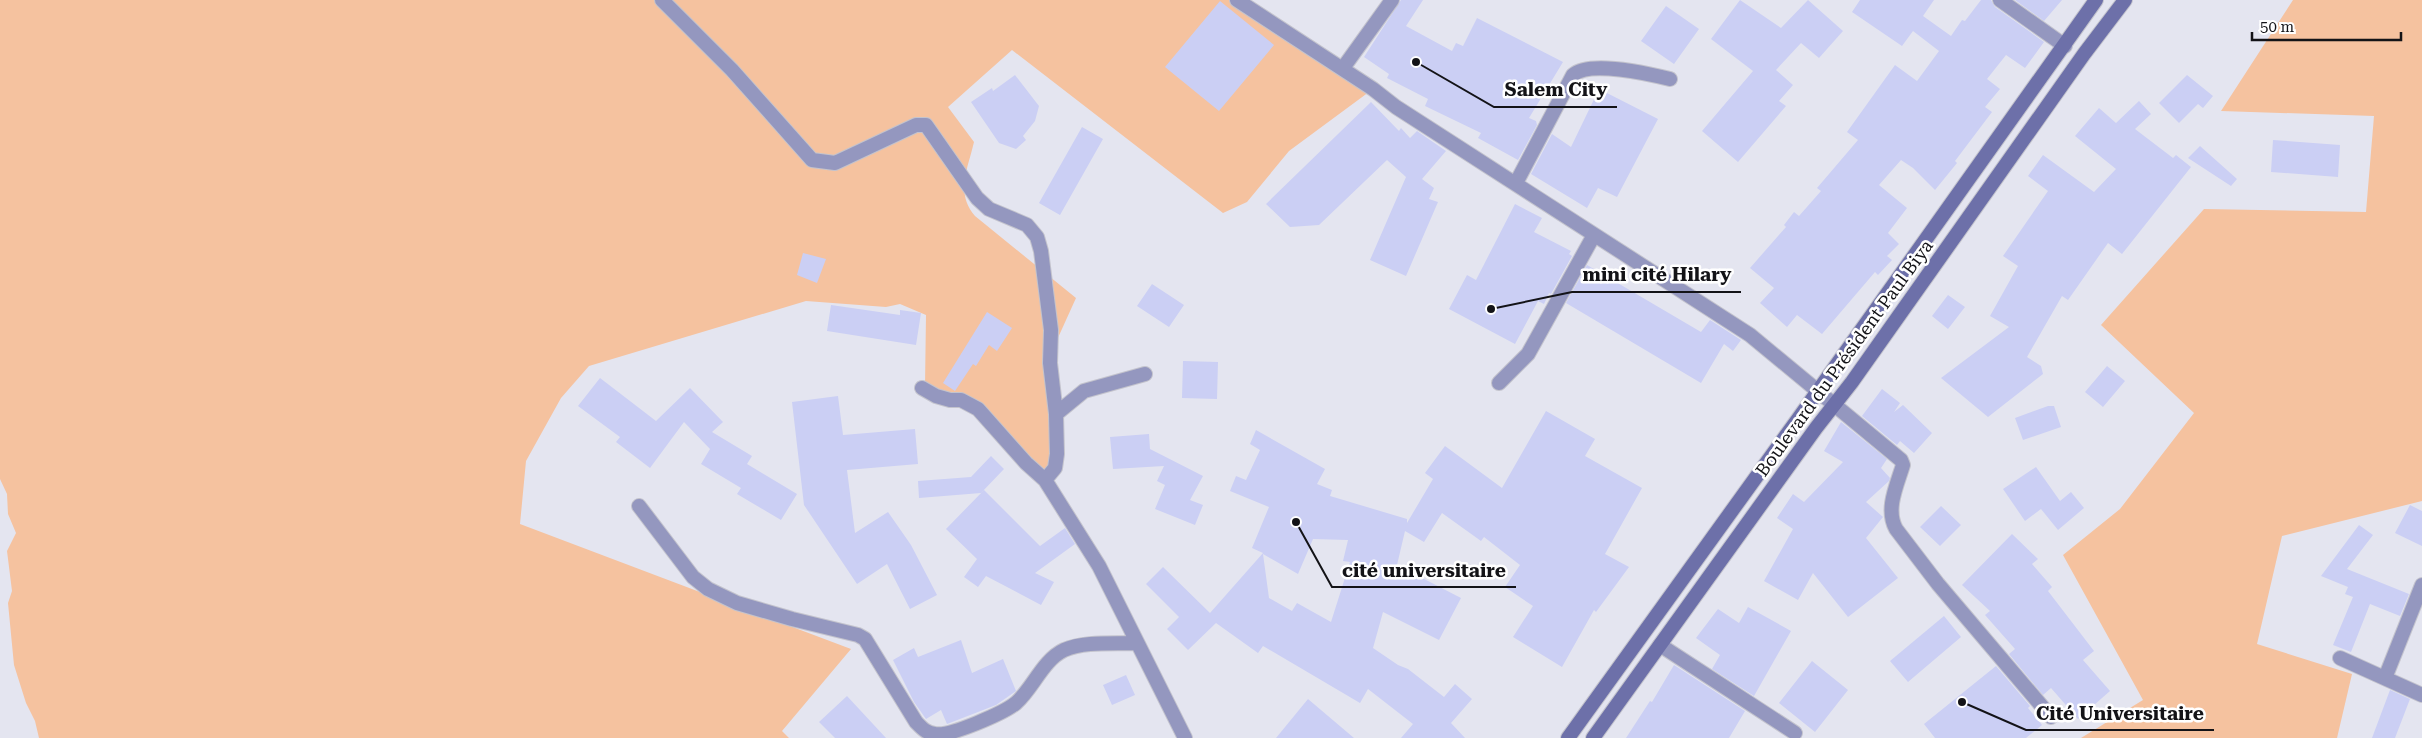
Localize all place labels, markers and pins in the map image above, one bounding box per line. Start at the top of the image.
callout: Salem City [1494,73,1617,107]
callout: mini cité Hilary [1572,258,1741,292]
callout: cité universitaire [1332,553,1516,587]
callout: Cité Universitaire [2026,696,2214,730]

